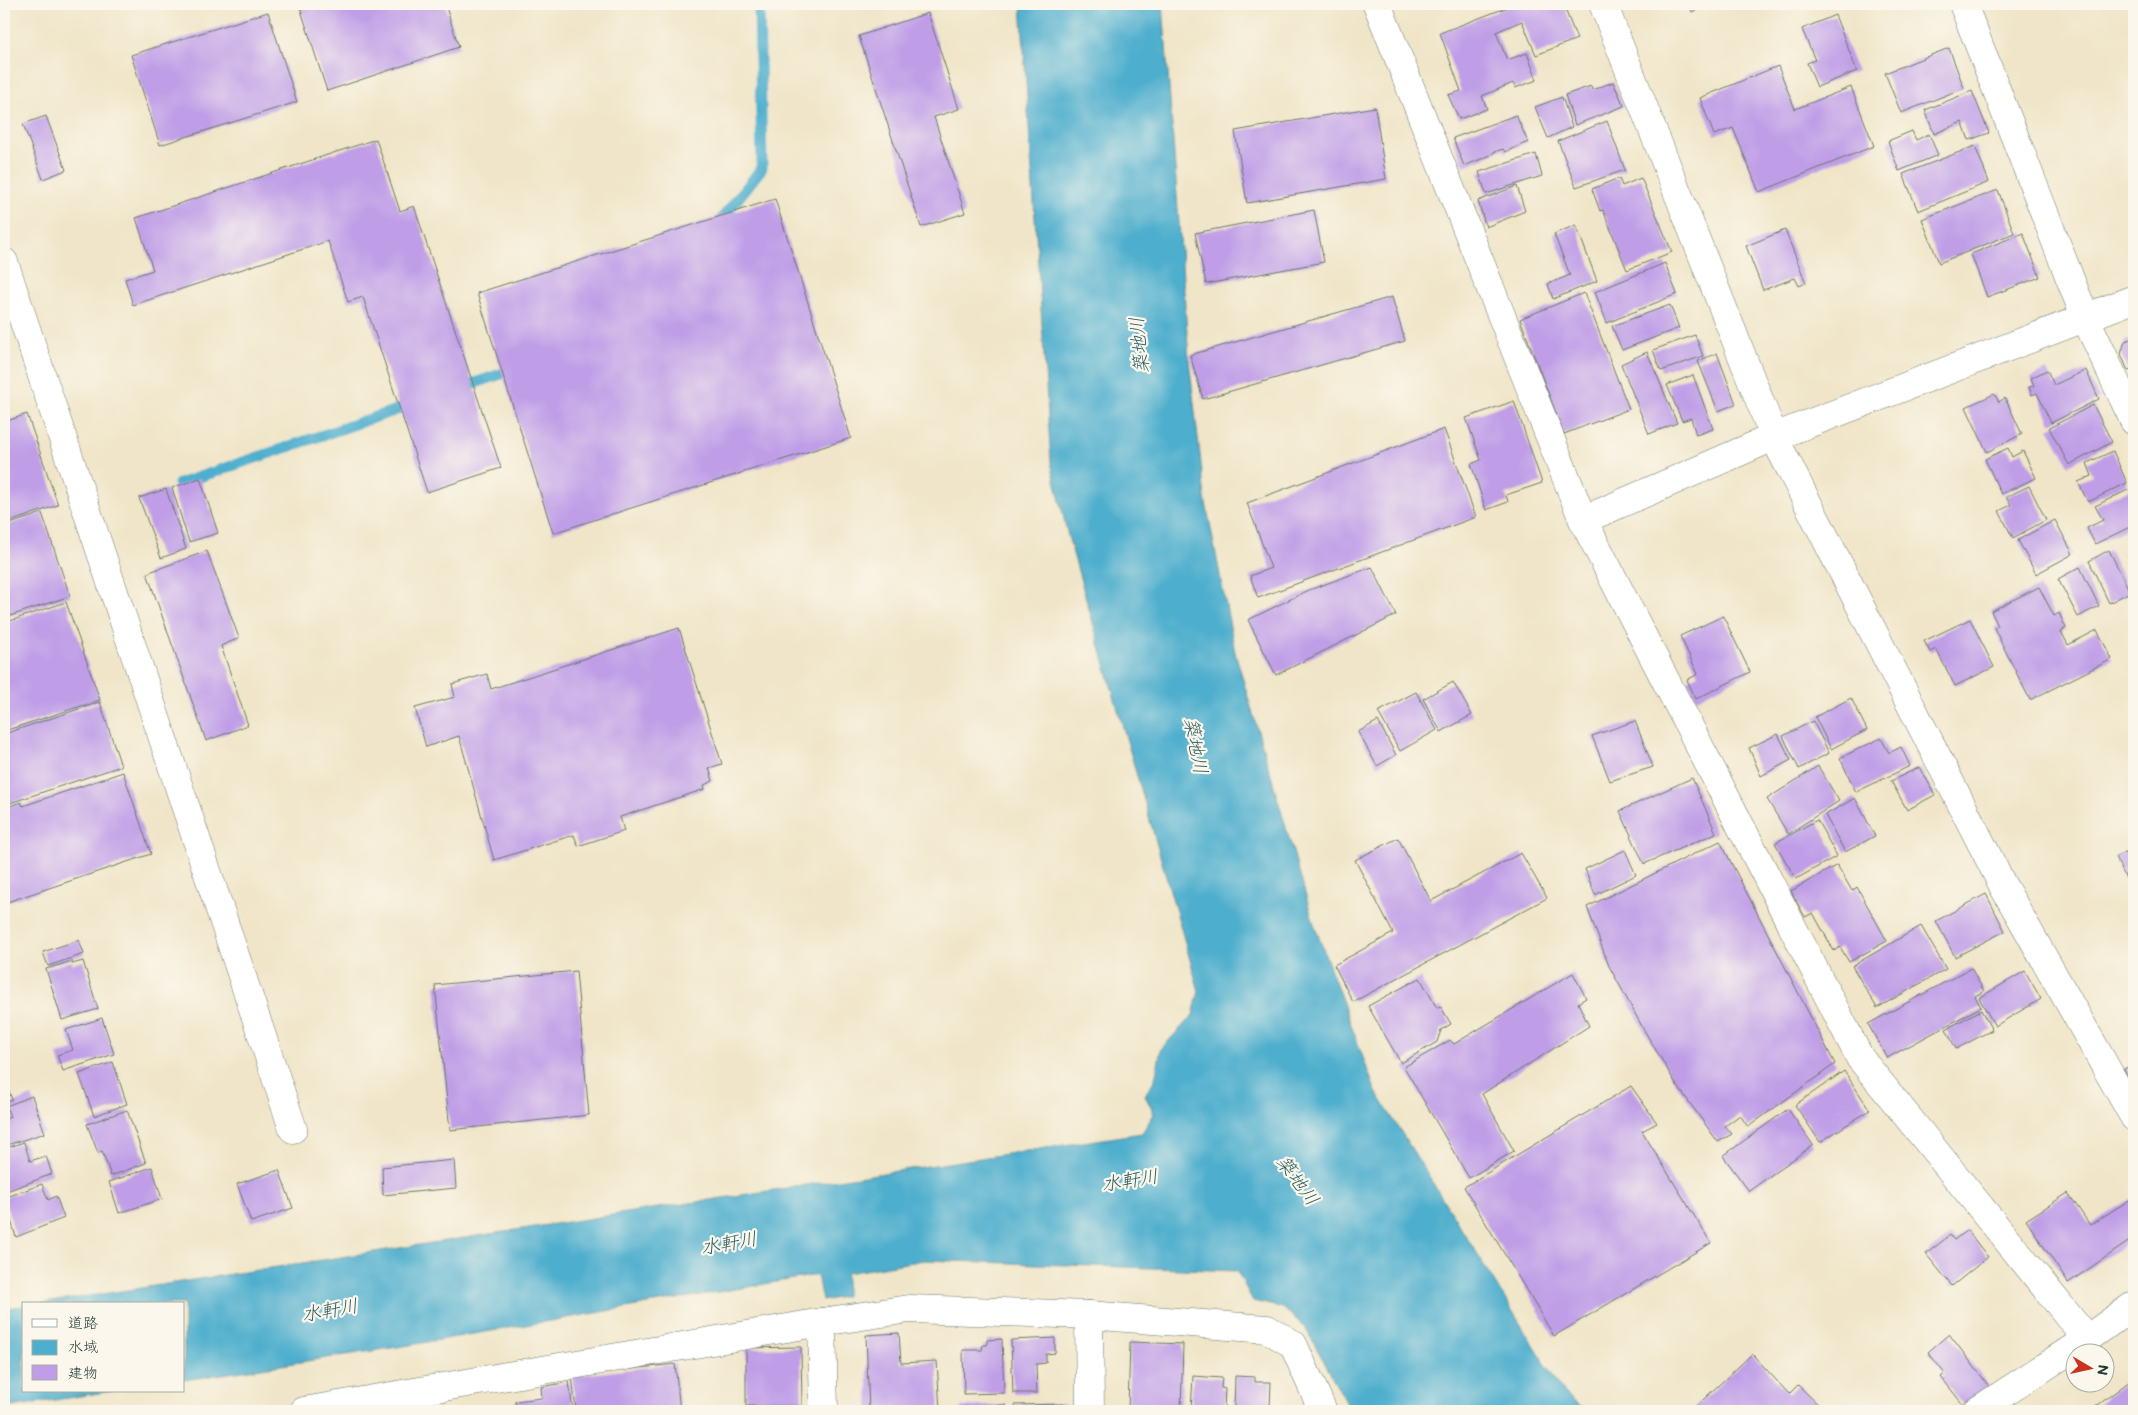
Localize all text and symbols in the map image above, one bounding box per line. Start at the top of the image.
water label: 築地川 [1126,315,1154,375]
water label: 築地川 [1178,716,1212,776]
water label: 築地川 [1271,1151,1323,1211]
water label: 水軒川 [1100,1165,1160,1197]
water label: 水軒川 [699,1228,759,1260]
water label: 水軒川 [300,1295,360,1327]
legend [22,1302,185,1392]
text: 道路 [68,1314,98,1333]
text: 水域 [68,1338,98,1357]
north arrow [2066,1342,2116,1392]
text: N [2093,1363,2112,1376]
text: 建物 [68,1364,98,1383]

